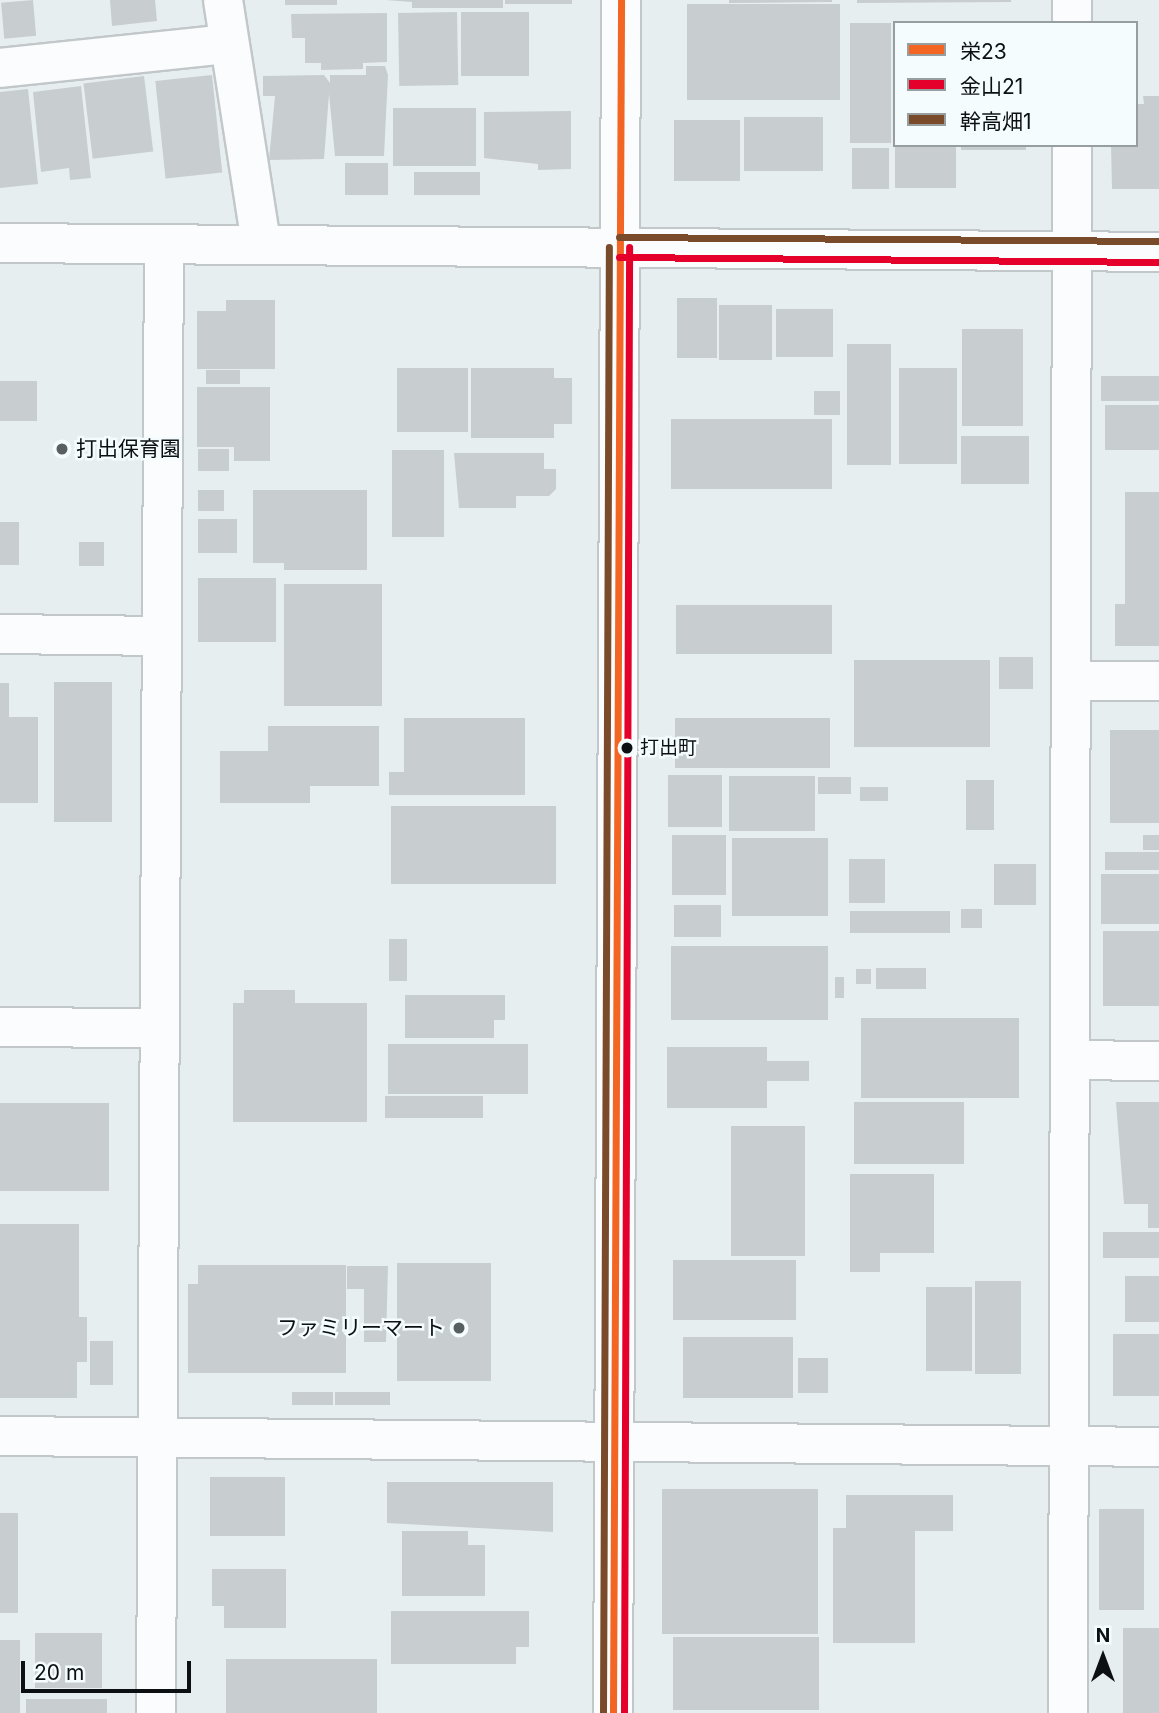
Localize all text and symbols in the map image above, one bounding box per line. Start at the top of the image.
legend [893,21,1138,147]
text: 栄23 [960,39,1007,64]
text: 金山21 [960,74,1023,99]
text: 幹高畑1 [960,109,1032,134]
place label: 打出保育園 [76,436,181,462]
marker: 打出保育園 [54,441,70,457]
place label: 打出町 [640,737,697,759]
marker: 打出町 [620,741,634,755]
place label: ファミリーマート [277,1315,445,1341]
marker: ファミリーマート [451,1320,467,1336]
north arrow [1068,1622,1138,1692]
text: N [1096,1624,1110,1647]
scale bar [24,1646,194,1690]
text: 20 m [34,1660,84,1685]

